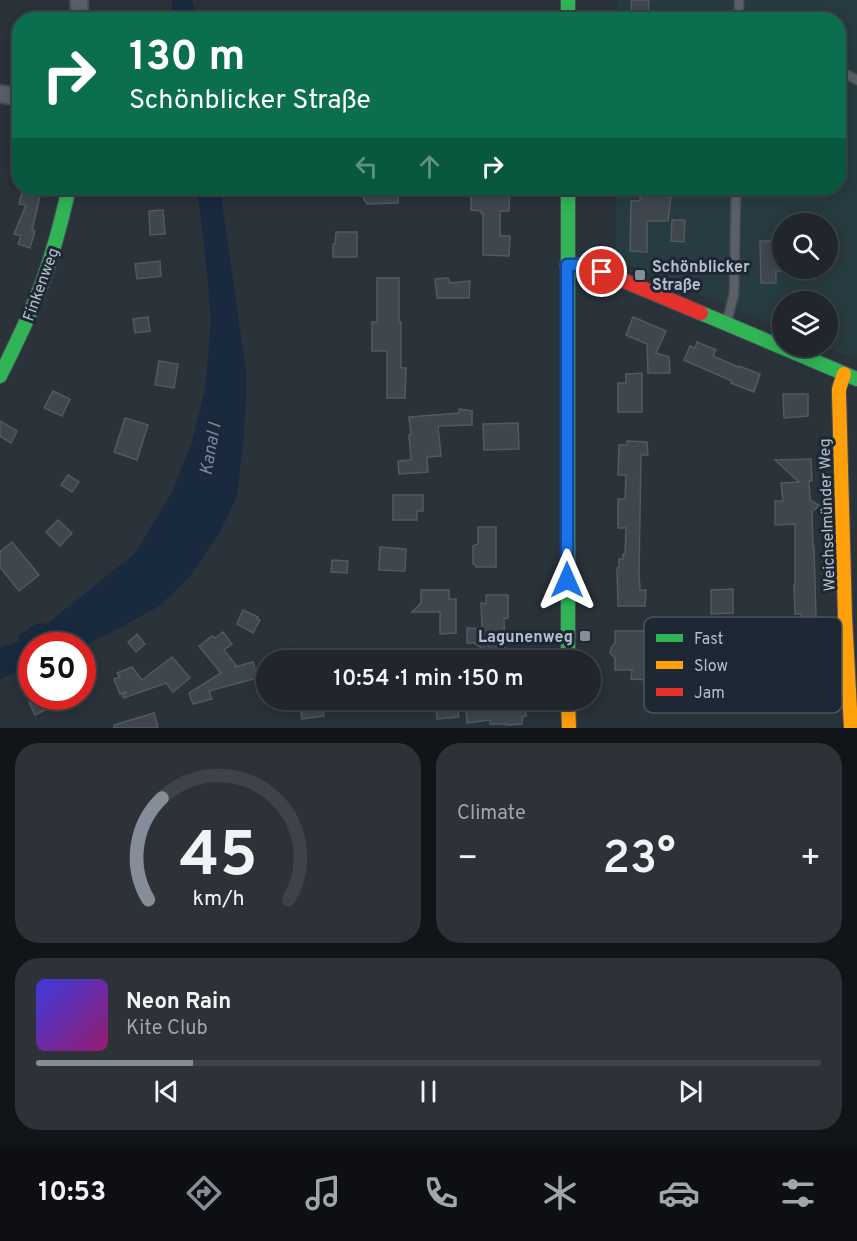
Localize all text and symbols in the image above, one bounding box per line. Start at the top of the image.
text: 130 m [129,32,245,85]
icon: right [30,36,108,114]
text: Schönblicker Straße [129,84,371,118]
icon: left [350,150,383,183]
icon: ahead [413,150,446,183]
icon: right [476,150,509,183]
map controls [772,213,838,357]
button: search [772,213,838,279]
street label: Finkenweg [19,245,64,324]
pin [576,246,627,297]
icon: arrive [585,255,618,288]
place label: Schönblicker Straße [652,258,750,296]
marker: Schönblicker Straße [633,268,647,282]
button: layers [772,291,838,357]
water label: Kanal I [196,420,228,477]
street label: Weichselmünder Weg [815,438,841,592]
position arrow [535,548,599,612]
legend [644,617,842,713]
place label: Lagunenweg [478,628,573,648]
marker: Lagunenweg [578,629,592,643]
text: Fast [694,630,724,650]
speed limit sign: 50 [18,632,96,710]
text: Slow [694,657,728,677]
text: 10:54 · 1 min · 150 m [333,666,524,693]
text: Jam [694,684,725,704]
text: Climate [457,801,526,827]
text: 45 [179,819,257,898]
text: 23° [602,832,676,889]
text: − [457,839,478,881]
text: + [800,839,821,881]
text: km/h [192,886,244,913]
text: Neon Rain [126,989,231,1016]
text: Kite Club [126,1016,208,1042]
icon: previous [150,1075,183,1108]
icon: pause [412,1075,445,1108]
icon: next [674,1075,707,1108]
icon: directions [183,1172,225,1214]
icon: music [302,1172,344,1214]
icon: phone [420,1172,462,1214]
icon: climate [539,1172,581,1214]
icon: car [658,1172,700,1214]
icon: filters [777,1172,819,1214]
text: 10:53 [38,1176,106,1210]

